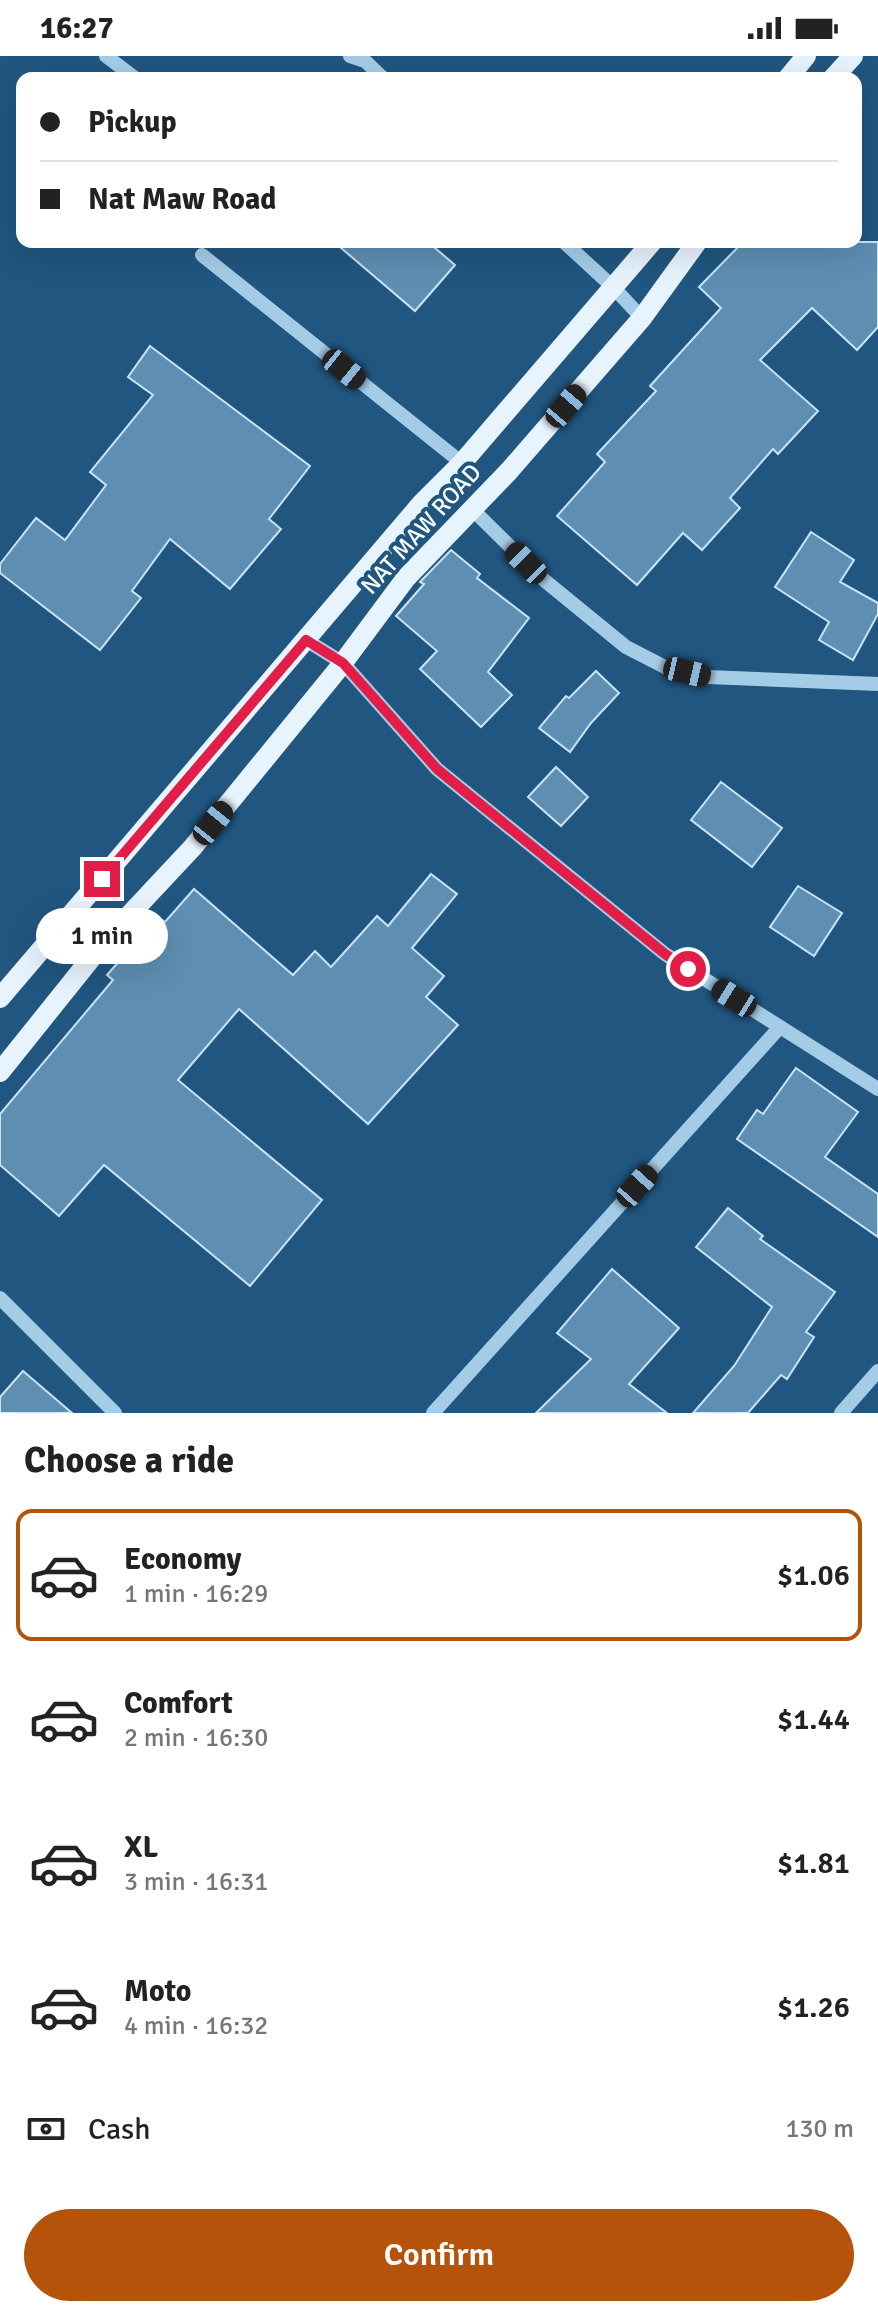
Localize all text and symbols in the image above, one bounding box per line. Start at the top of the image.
text: 16:27 [40,10,114,47]
text: Pickup [88,104,177,141]
text: Nat Maw Road [88,181,276,218]
car [318,345,370,393]
car [541,380,591,432]
street label: NAT MAW ROAD [354,457,488,601]
car [501,538,551,588]
car [661,655,713,689]
car [189,797,237,849]
route end [84,861,120,897]
callout: 1 min [36,907,168,963]
text: 1 min [71,920,133,952]
route start [670,951,706,987]
car [707,975,761,1021]
car [612,1160,662,1212]
text: Choose a ride [24,1438,234,1483]
icon: car [28,1539,100,1611]
text: Economy [124,1541,241,1578]
text: $1.06 [777,1557,850,1594]
text: 1 min · 16:29 [124,1578,268,1610]
icon: car [28,1683,100,1755]
text: Comfort [124,1685,233,1722]
text: $1.44 [777,1701,850,1738]
text: 2 min · 16:30 [124,1722,268,1754]
icon: car [28,1827,100,1899]
text: XL [124,1829,158,1866]
text: $1.81 [777,1845,850,1882]
text: 3 min · 16:31 [124,1866,268,1898]
icon: car [28,1971,100,2043]
text: Moto [124,1973,191,2010]
text: $1.26 [777,1989,850,2026]
text: 4 min · 16:32 [124,2010,268,2042]
icon: cash [24,2107,68,2151]
text: Cash [88,2111,151,2148]
text: 130 m [785,2113,854,2145]
button: Confirm [24,2209,854,2301]

